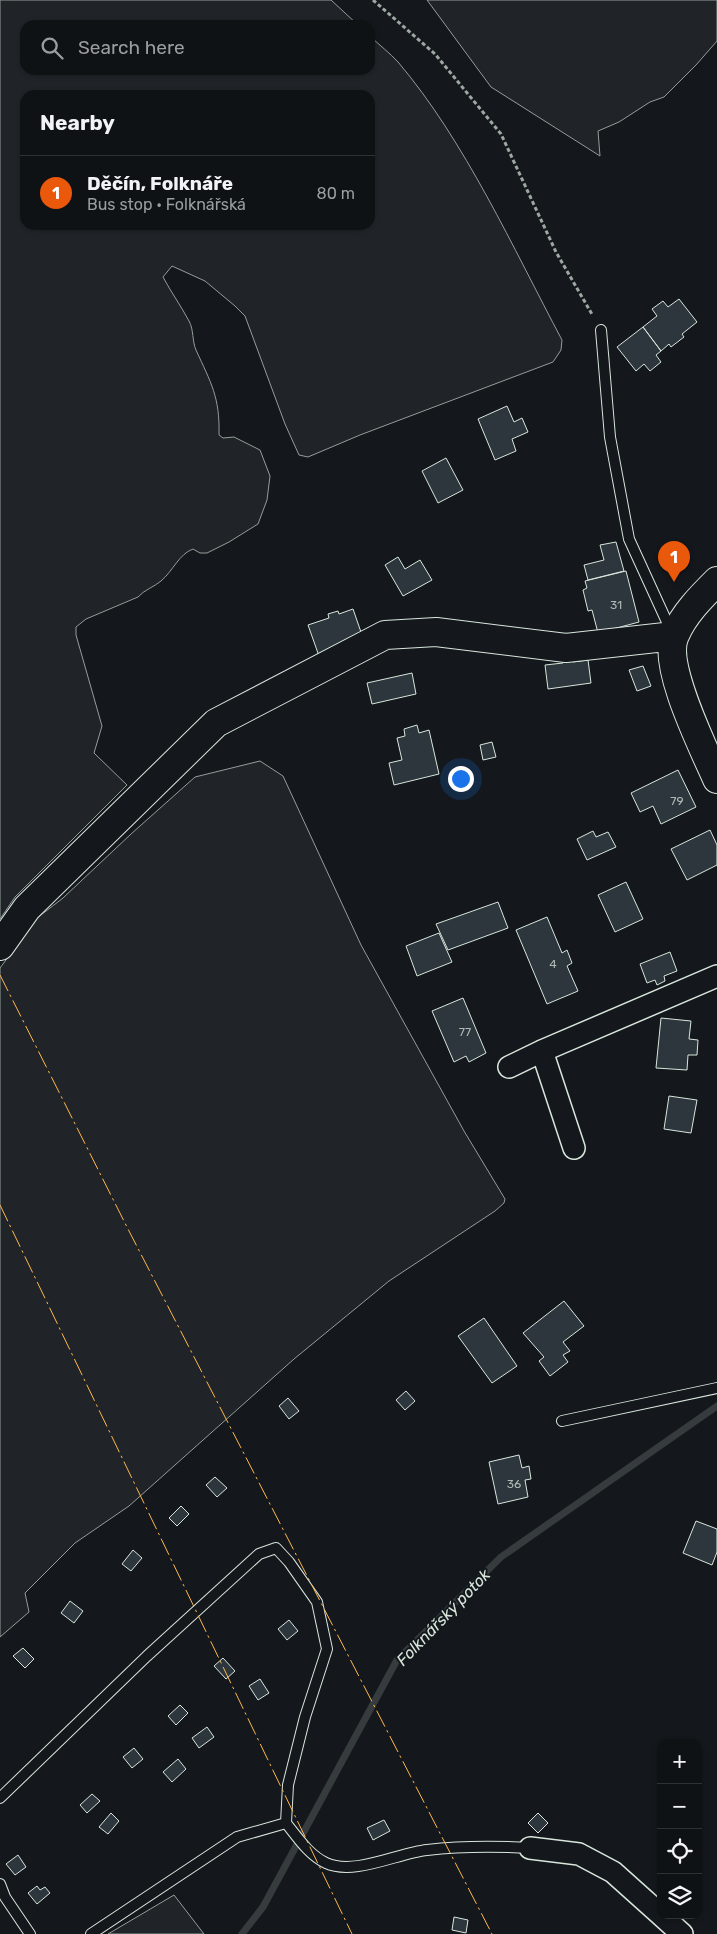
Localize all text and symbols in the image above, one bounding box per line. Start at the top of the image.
search box [20,20,375,75]
icon: search [38,34,66,62]
text: Search here [78,36,185,59]
text: Nearby [40,110,115,135]
text: Děčín, Folknáře [87,172,233,195]
text: 1 [52,184,60,203]
text: 80 m [317,184,355,203]
text: Bus stop · Folknářská [87,195,246,214]
pin: 1 [658,541,690,582]
house number: 31 [610,598,622,612]
your location [448,766,474,792]
house number: 79 [670,794,684,808]
house number: 4 [549,957,557,971]
house number: 77 [459,1025,471,1039]
house number: 36 [507,1477,521,1491]
water label: Folknářský potok [393,1565,495,1670]
map controls [657,1739,702,1919]
button: + [657,1739,702,1784]
button: − [657,1784,702,1829]
button: locate [657,1829,702,1874]
button: layers [657,1874,702,1919]

